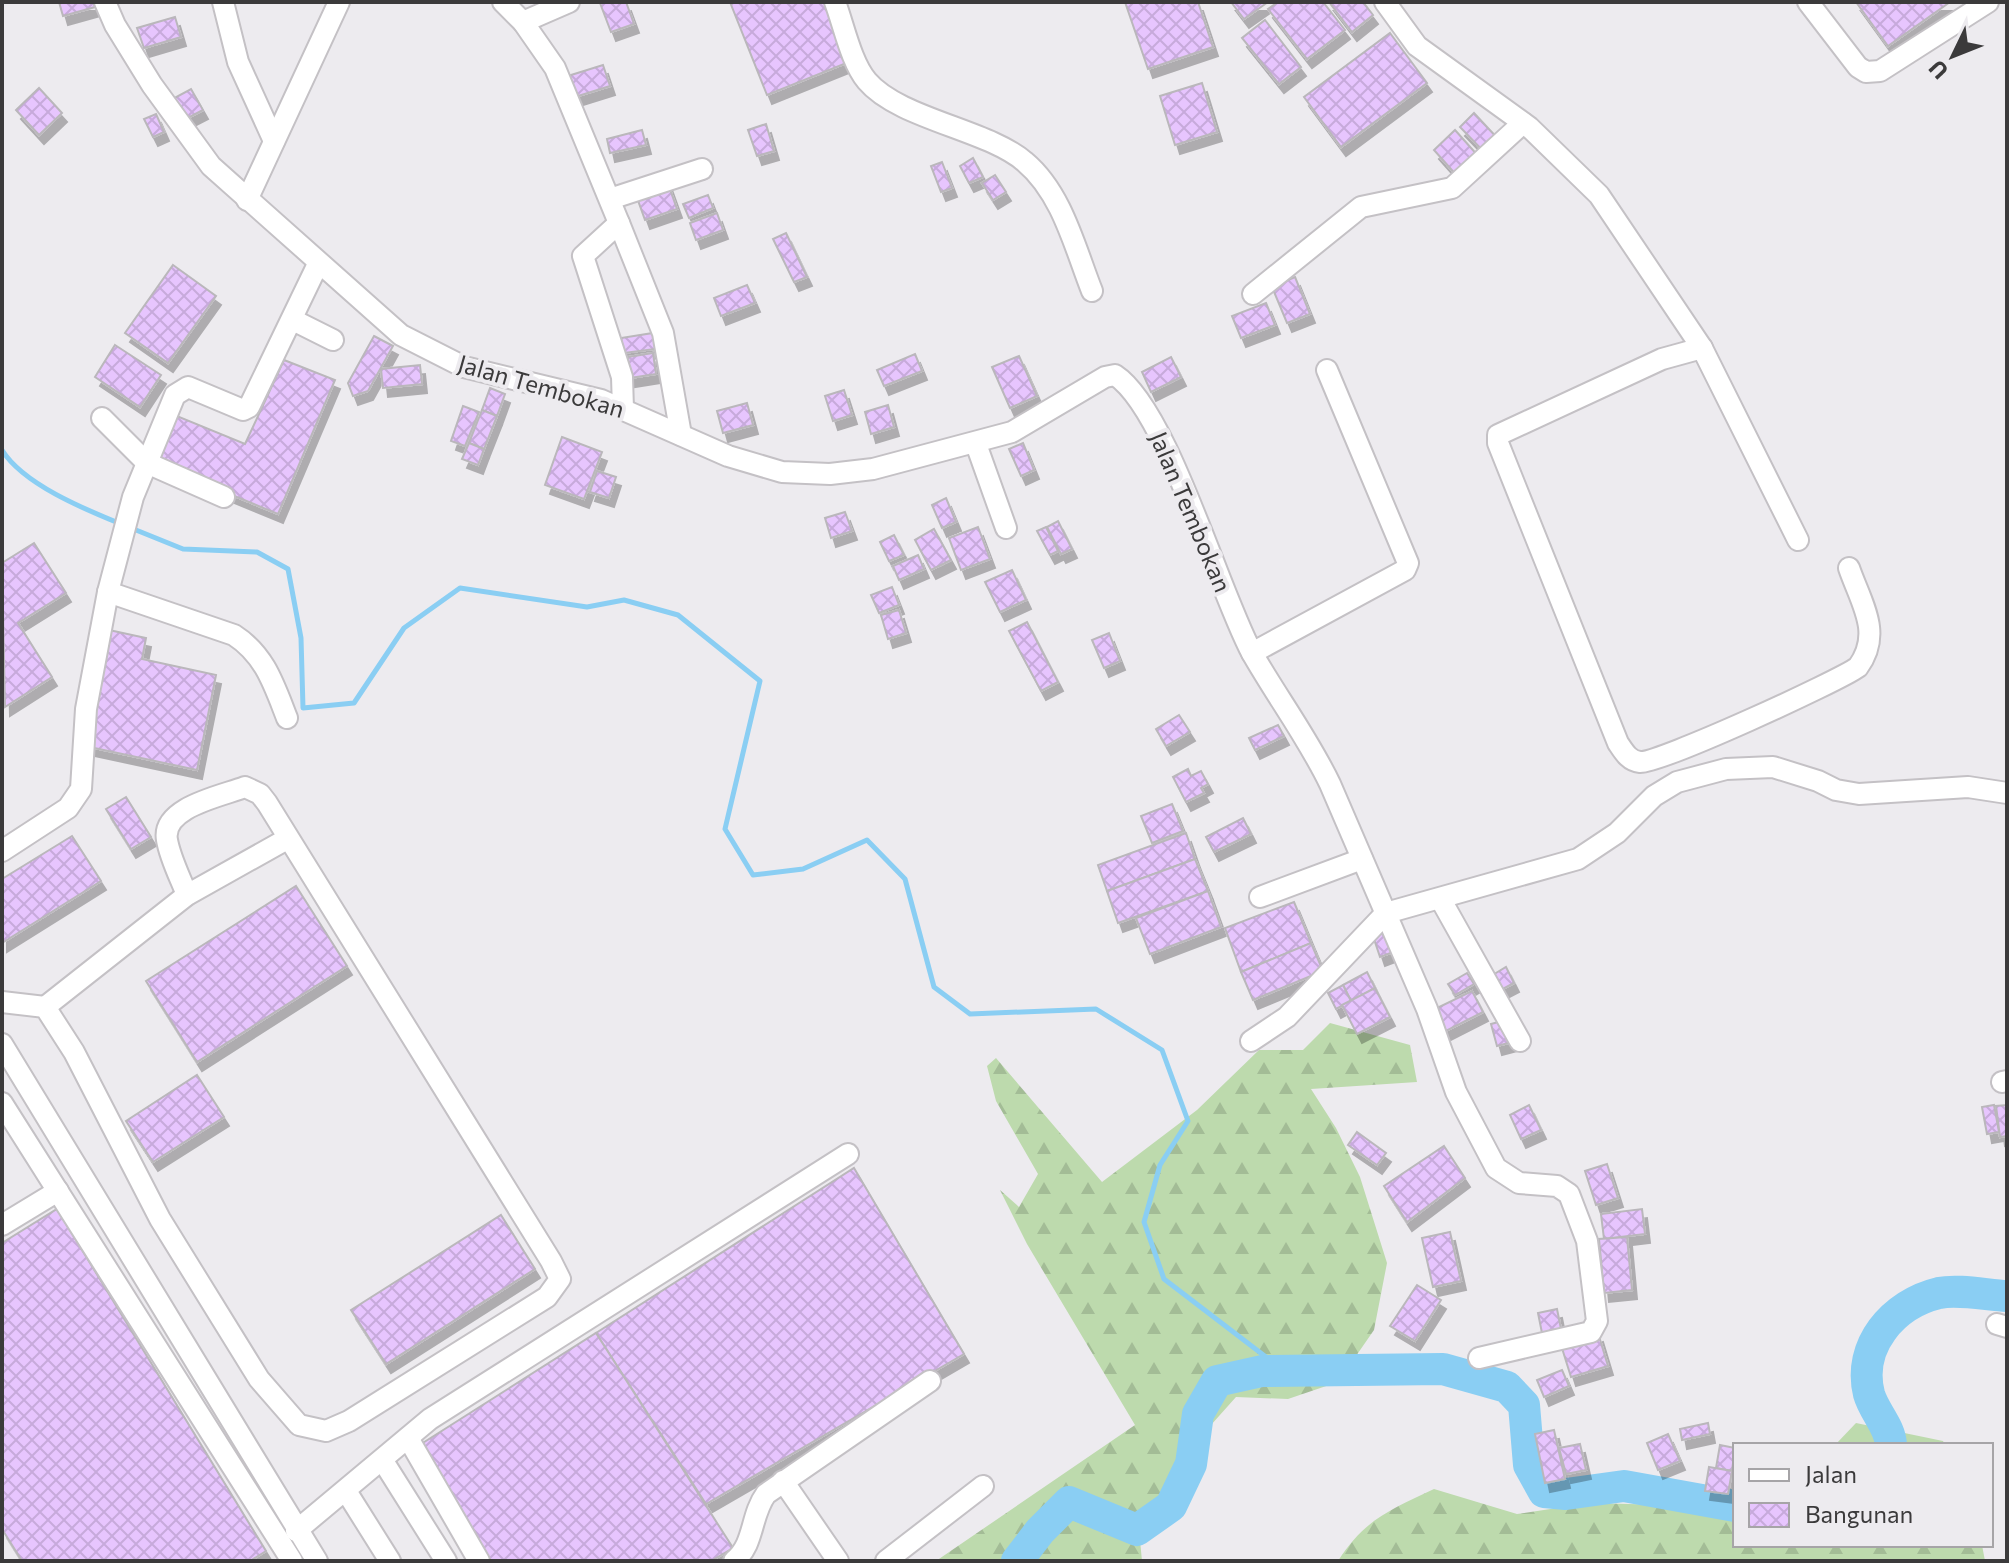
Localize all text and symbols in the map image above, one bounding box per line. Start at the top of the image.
north arrow [1913,16,1993,96]
text: U [1923,55,1953,85]
street label: Jalan Tembokan [455,348,628,423]
street label: Jalan Tembokan [1145,427,1238,596]
legend [1733,1443,1993,1547]
text: Jalan [1805,1459,1857,1488]
text: Bangunan [1805,1499,1913,1528]

